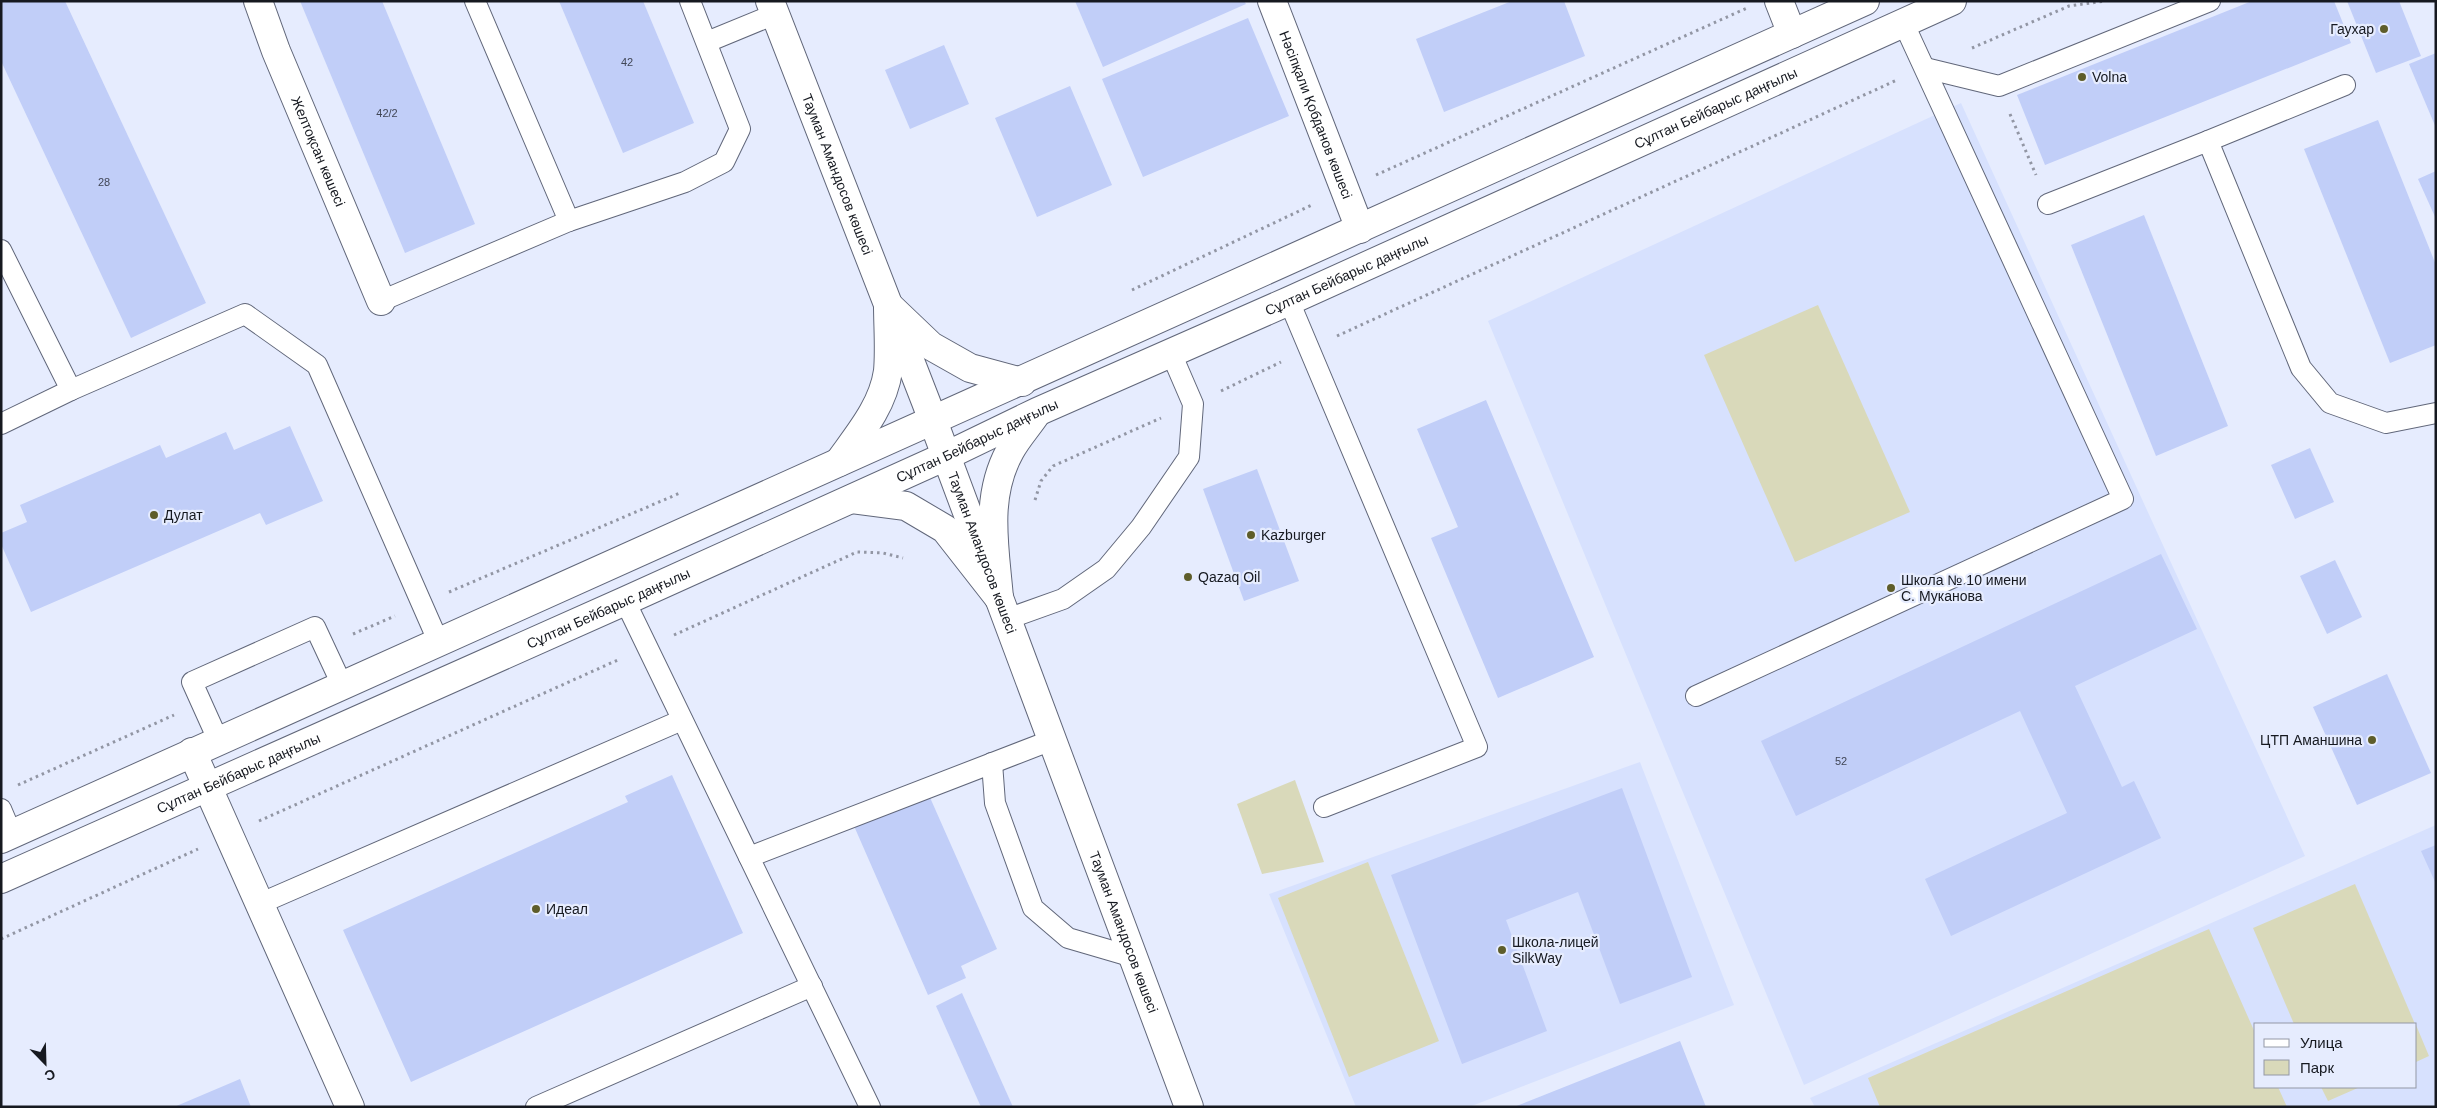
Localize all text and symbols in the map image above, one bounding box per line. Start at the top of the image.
place label: Гаухар [2330,21,2374,37]
marker: Гаухар [2378,23,2390,35]
street label: Нәсіпқали Қобданов көшесі [1276,29,1356,201]
house number: 42 [621,56,633,68]
street label: Сұлтан Бейбарыс даңғылы [1632,64,1800,152]
place label: Volna [2092,69,2127,85]
marker: Volna [2076,71,2088,83]
street label: Тауман Амандосов көшесі [799,92,876,257]
street label: Желтоқсан көшесі [288,94,348,209]
house number: 42/2 [376,107,398,119]
house number: 28 [98,176,110,188]
street label: Сұлтан Бейбарыс даңғылы [1263,231,1431,319]
street label: Сұлтан Бейбарыс даңғылы [894,396,1060,485]
street label: Тауман Амандосов көшесі [945,470,1020,636]
place label: Дулат [164,507,203,523]
marker: Дулат [148,509,160,521]
place label: Kazburger [1261,527,1326,543]
marker: Kazburger [1245,529,1257,541]
street label: Сұлтан Бейбарыс даңғылы [524,565,692,652]
place label: Qazaq Oil [1198,569,1260,585]
marker: Qazaq Oil [1182,571,1194,583]
place label: Школа № 10 имени С. Муканова [1901,572,2027,604]
marker: Школа № 10 имени С. Муканова [1885,582,1897,594]
street label: Сұлтан Бейбарыс даңғылы [154,730,323,817]
place label: ЦТП Аманшина [2260,732,2362,748]
marker: ЦТП Аманшина [2366,734,2378,746]
house number: 52 [1835,755,1847,767]
street label: Тауман Амандосов көшесі [1086,849,1161,1015]
place label: Идеал [546,901,588,917]
marker: Идеал [530,903,542,915]
place label: Школа-лицей SilkWay [1512,934,1599,966]
marker: Школа-лицей SilkWay [1496,944,1508,956]
legend [2254,1023,2417,1088]
text: Улица [2300,1034,2343,1051]
north arrow [20,1038,70,1088]
text: Парк [2300,1059,2334,1076]
text: С [42,1066,58,1084]

